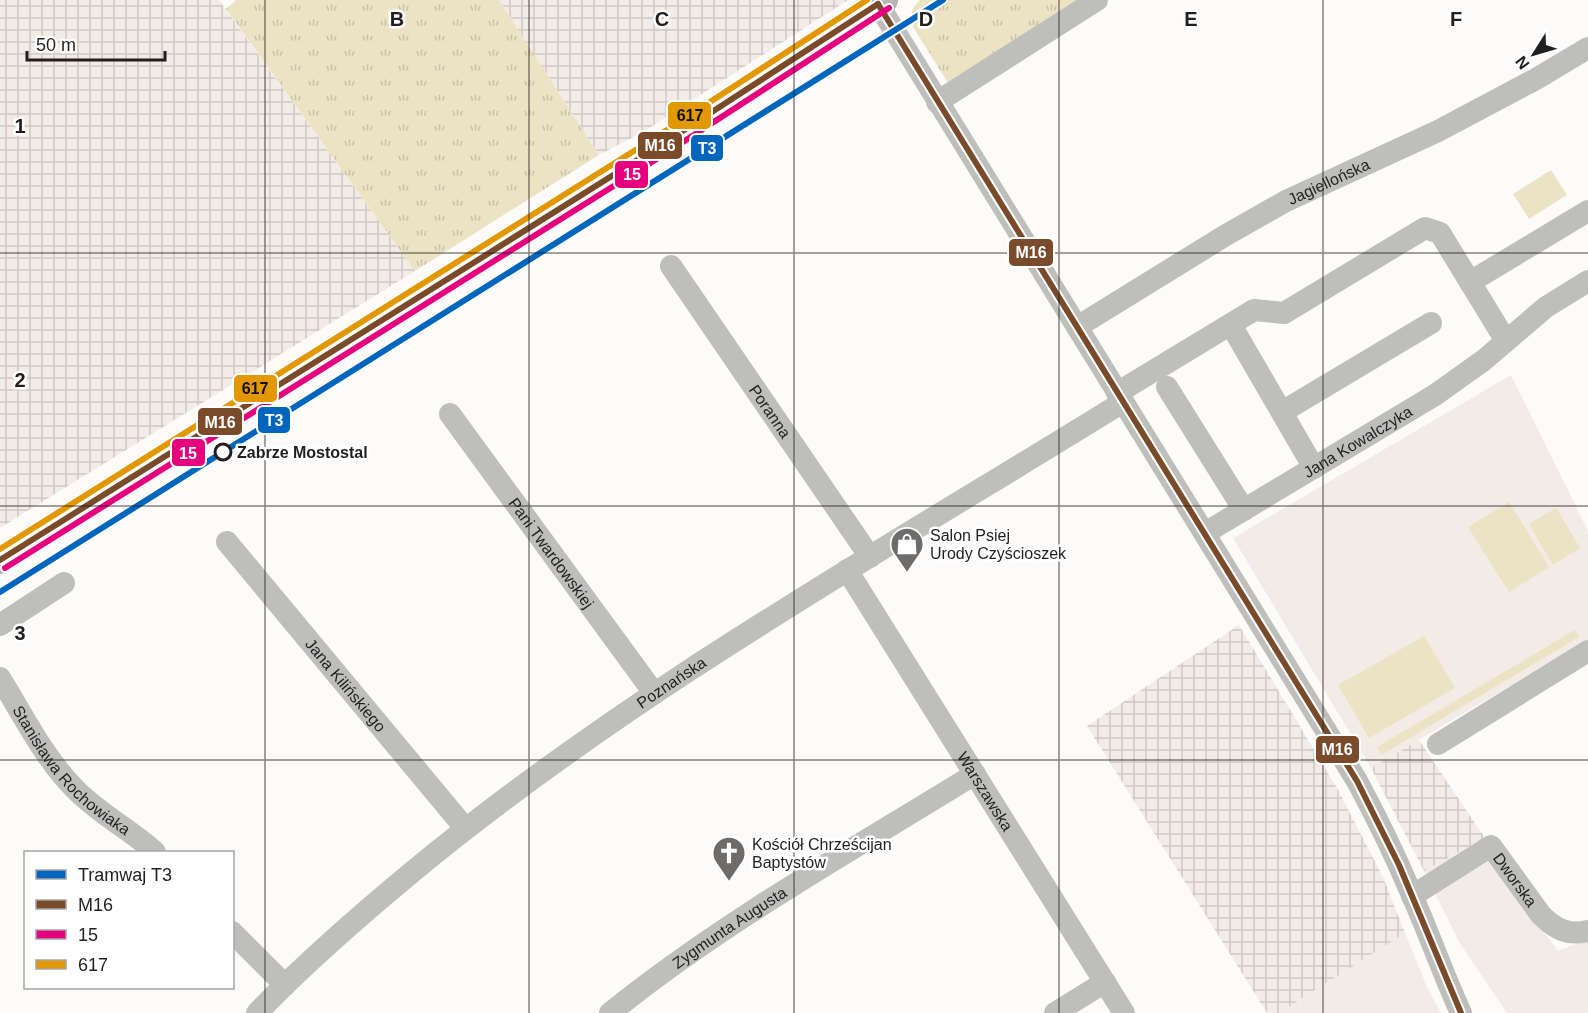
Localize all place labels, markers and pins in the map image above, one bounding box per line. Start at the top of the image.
marker: Zabrze Mostostal [214,443,232,461]
place label: Zabrze Mostostal [237,444,368,461]
shop icon: Salon Psiej Urody Czyścioszek [889,526,925,573]
place label: Salon Psiej Urody Czyścioszek [930,527,1067,562]
church icon: Kościół Chrześcijan Baptystów [711,835,747,882]
place label: Kościół Chrześcijan Baptystów [752,836,892,871]

